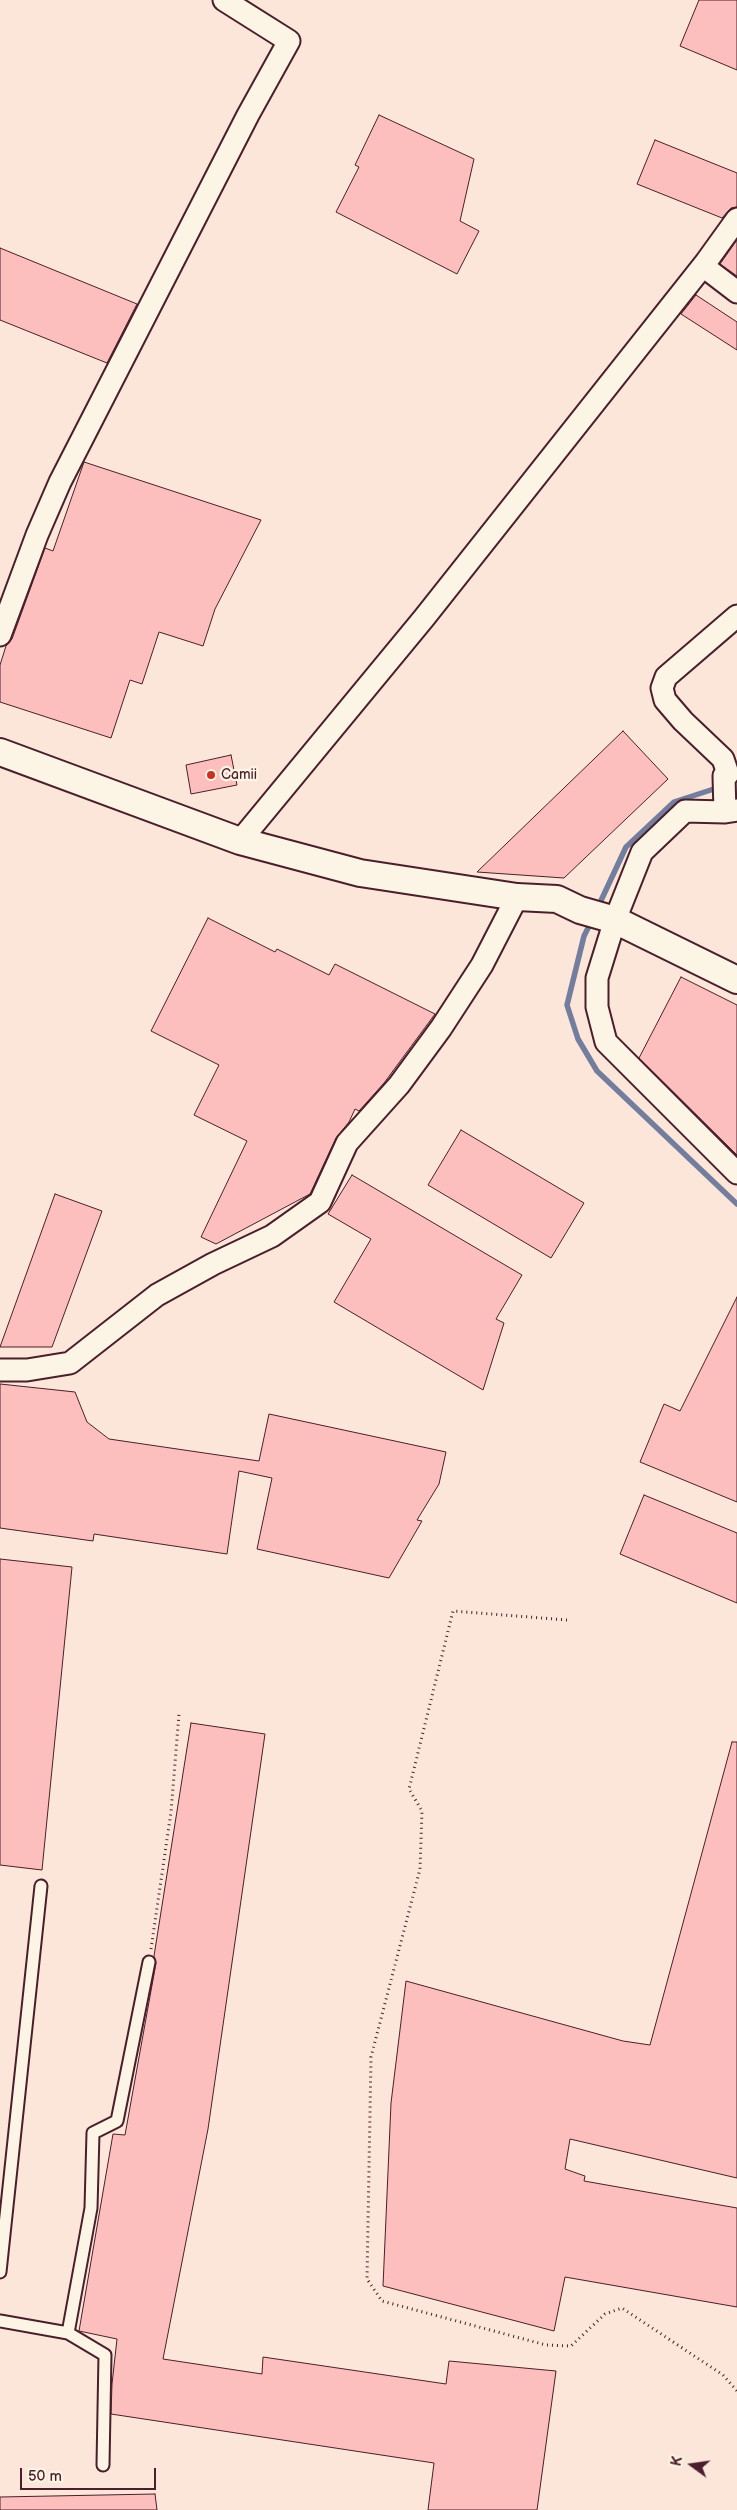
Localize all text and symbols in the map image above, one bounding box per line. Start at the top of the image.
place label: Camii [221,767,257,783]
marker: Camii [205,769,217,781]
north arrow [667,2440,717,2490]
text: K [668,2455,686,2468]
scale bar [22,2458,159,2490]
text: 50 m [28,2467,62,2486]

